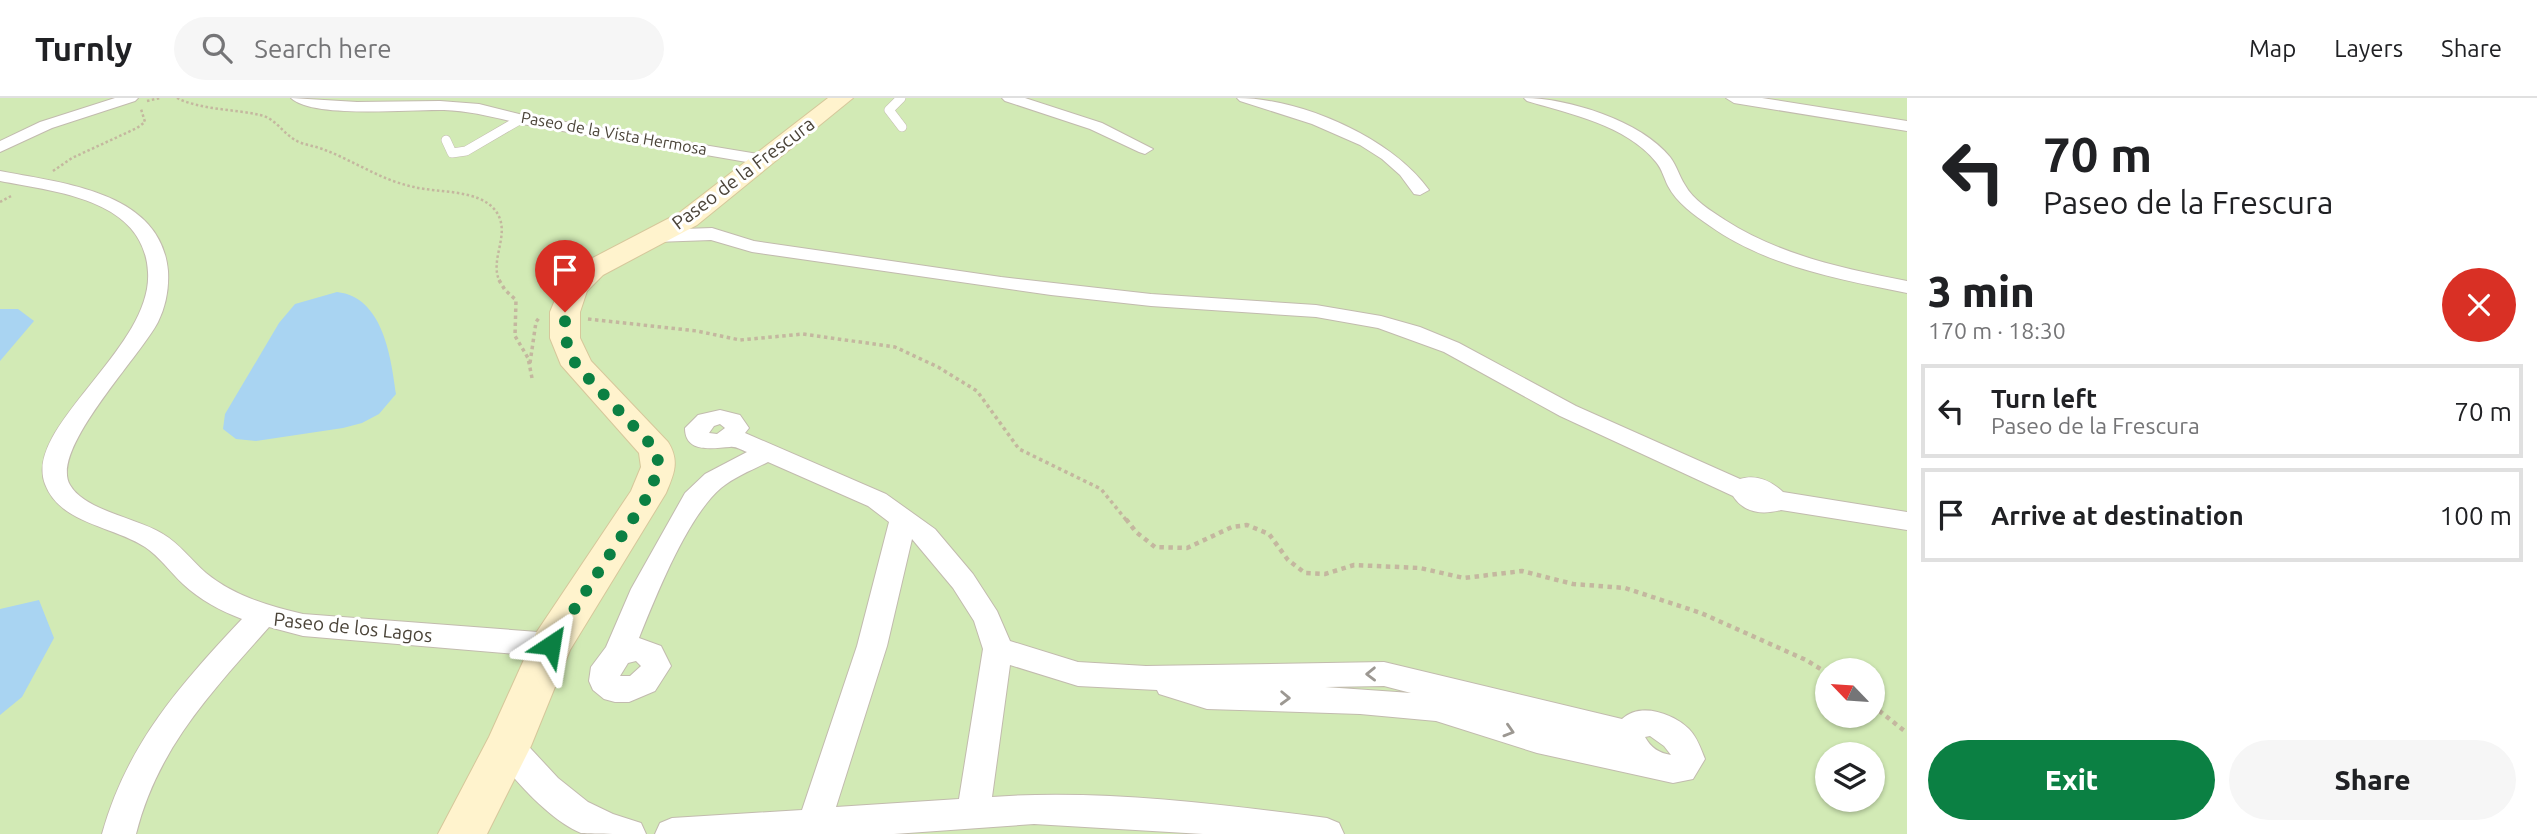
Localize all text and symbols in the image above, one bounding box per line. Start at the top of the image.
search box [174,17,664,80]
icon: search [198,29,236,67]
text: Turnly [35,30,132,67]
text: Search here [254,34,392,63]
text: Map [2249,35,2296,62]
text: Layers [2334,35,2403,62]
text: Share [2441,35,2502,62]
street label: Paseo de la Vista Hermosa [520,108,708,158]
street label: Paseo de la Frescura [668,112,818,234]
icon: left [1928,126,2019,217]
text: 70 m [2043,126,2152,181]
text: Paseo de la Frescura [2043,184,2333,220]
pin [535,240,595,312]
icon: arrive [546,251,584,289]
text: 3 min [1928,268,2035,315]
button: close [2442,268,2516,342]
text: 170 m · 18:30 [1928,318,2066,343]
text: Turn left [1991,384,2097,413]
icon: left [1932,392,1970,430]
text: 70 m [2454,397,2512,426]
text: Paseo de la Frescura [1991,413,2200,438]
icon: arrive [1932,496,1970,534]
text: Arrive at destination [1991,501,2244,530]
text: 100 m [2440,501,2512,530]
street label: Paseo de los Lagos [273,608,433,646]
position arrow [514,608,588,682]
north arrow [1815,658,1885,728]
map controls [1815,658,1885,812]
one-way arrow [1366,667,1377,682]
one-way arrow [1280,691,1291,706]
one-way arrow [1503,722,1515,737]
button: Exit [1928,740,2215,820]
button: Share [2229,740,2516,820]
button: layers [1815,742,1885,812]

